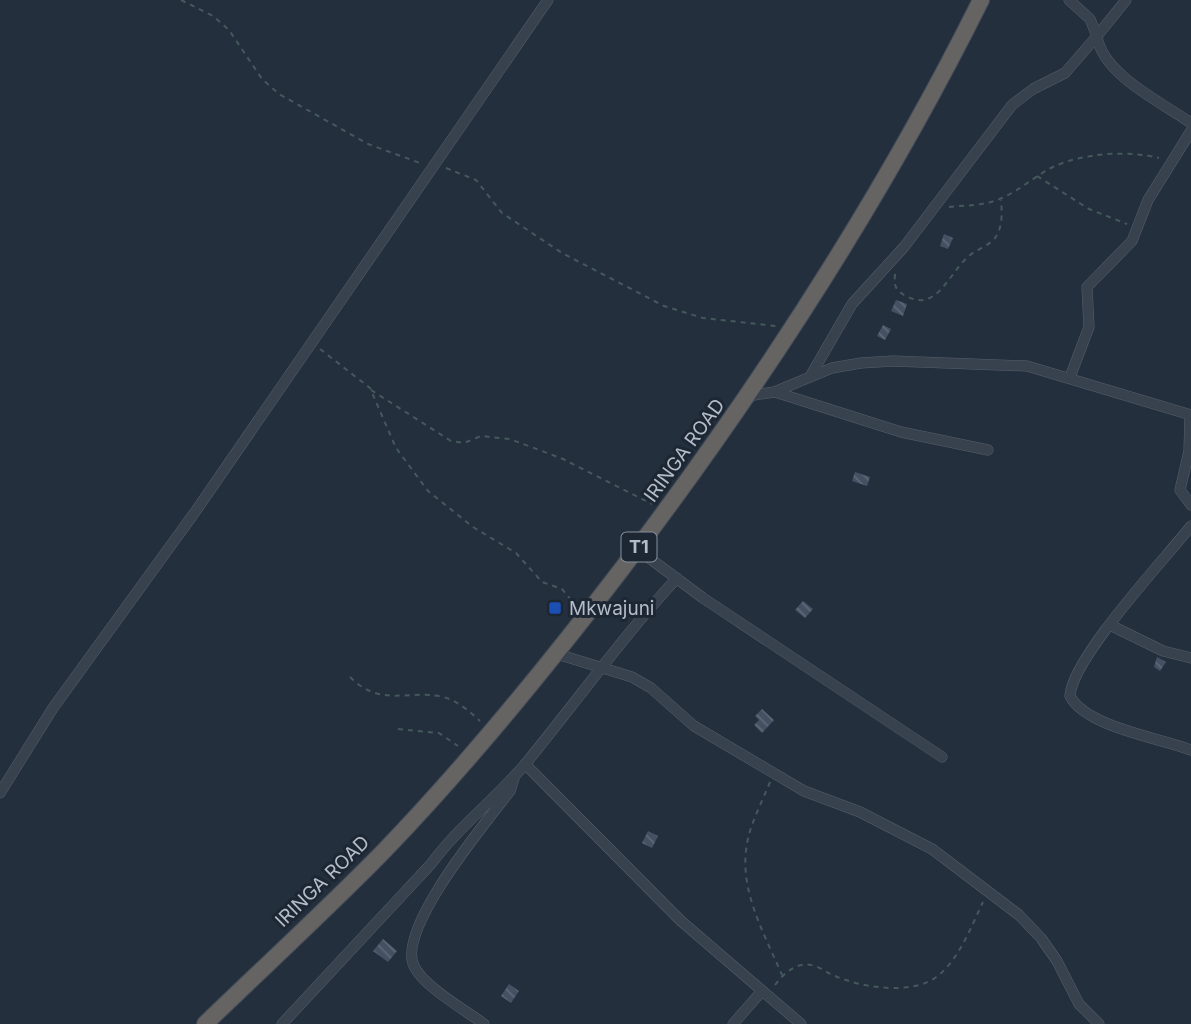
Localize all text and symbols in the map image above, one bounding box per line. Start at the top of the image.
street label: IRINGA ROAD [639,394,730,506]
road number: T1 [622,532,656,562]
place label: Mkwajuni [569,597,654,620]
marker: Mkwajuni [547,600,563,616]
street label: IRINGA ROAD [271,831,374,932]

